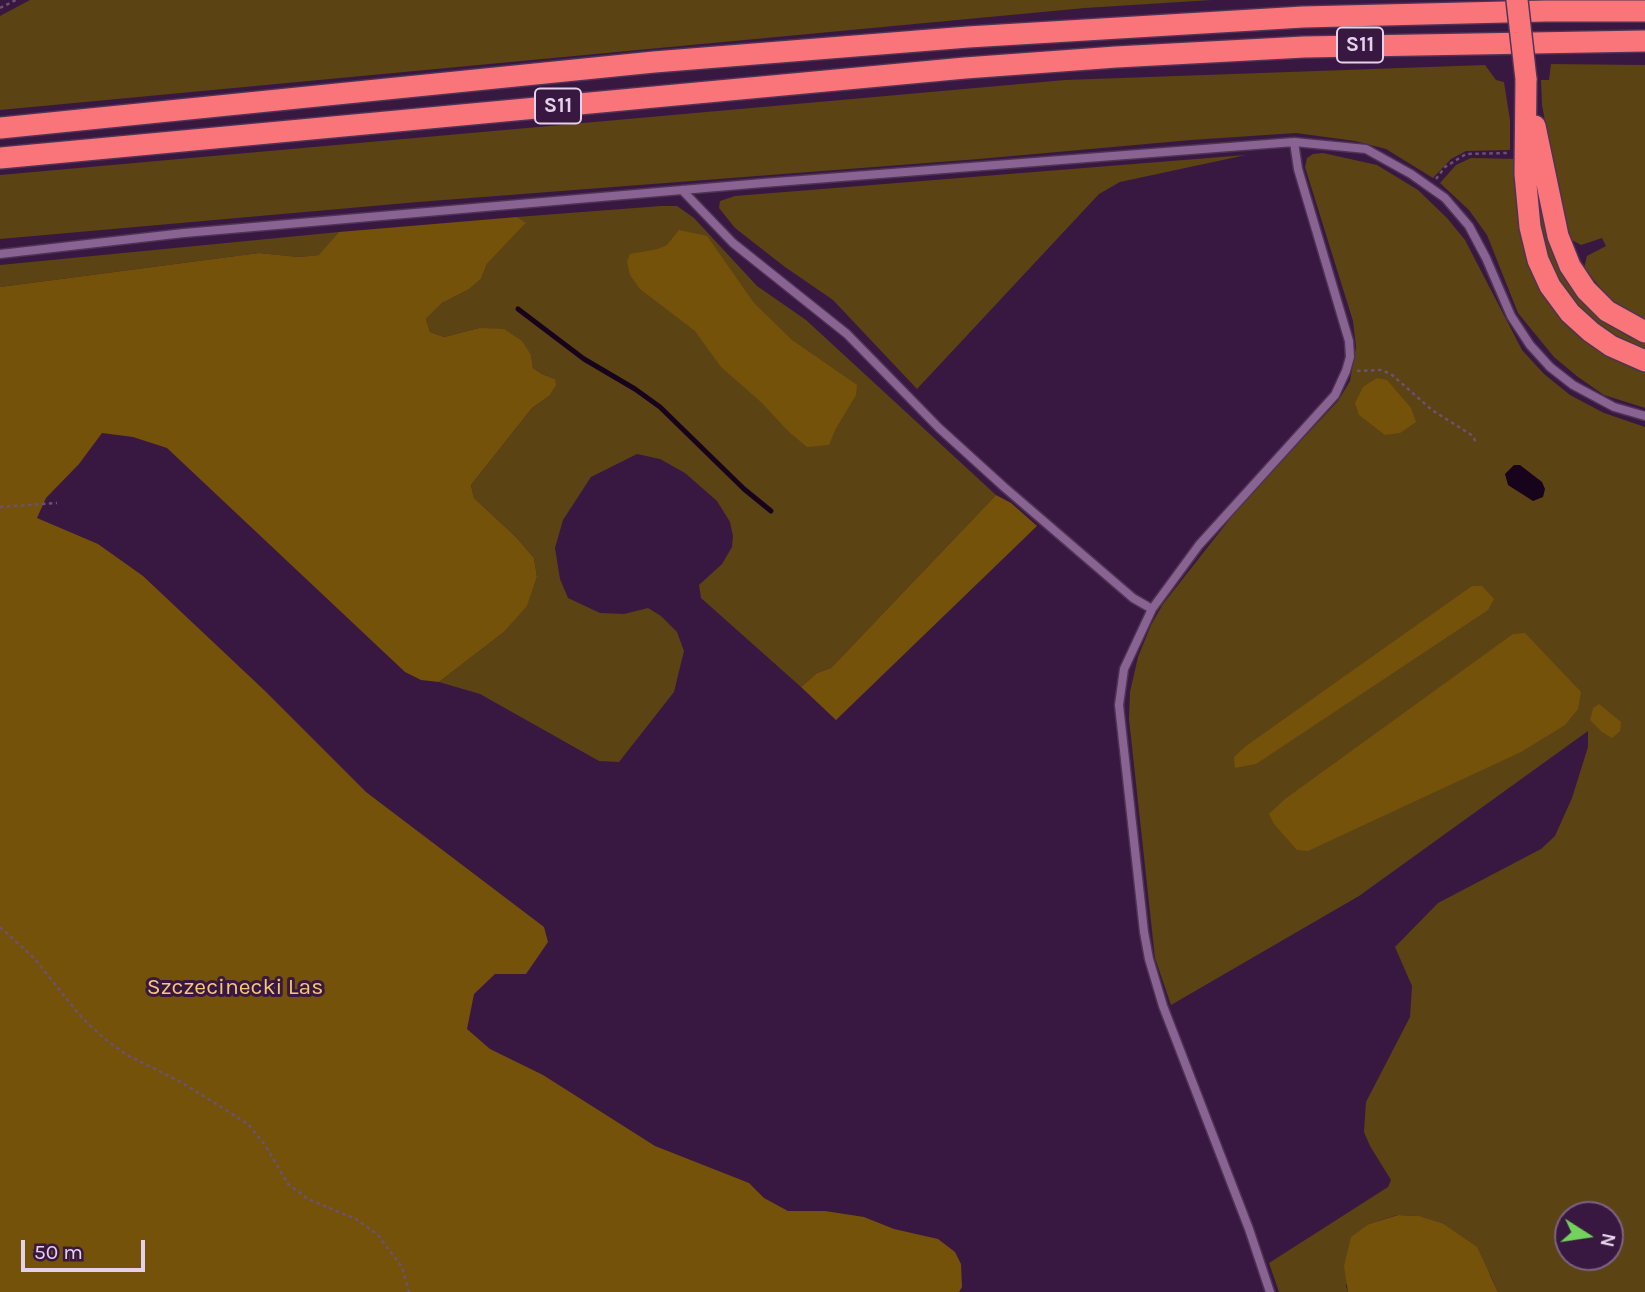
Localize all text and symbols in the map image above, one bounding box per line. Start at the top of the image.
road number: S11 [1337,28,1383,62]
road number: S11 [535,88,581,124]
park label: Szczecinecki Las [147,973,323,1001]
north arrow [1554,1201,1624,1271]
scale bar [24,1226,149,1270]
text: N [1595,1231,1620,1249]
text: 50 m [34,1240,83,1264]

